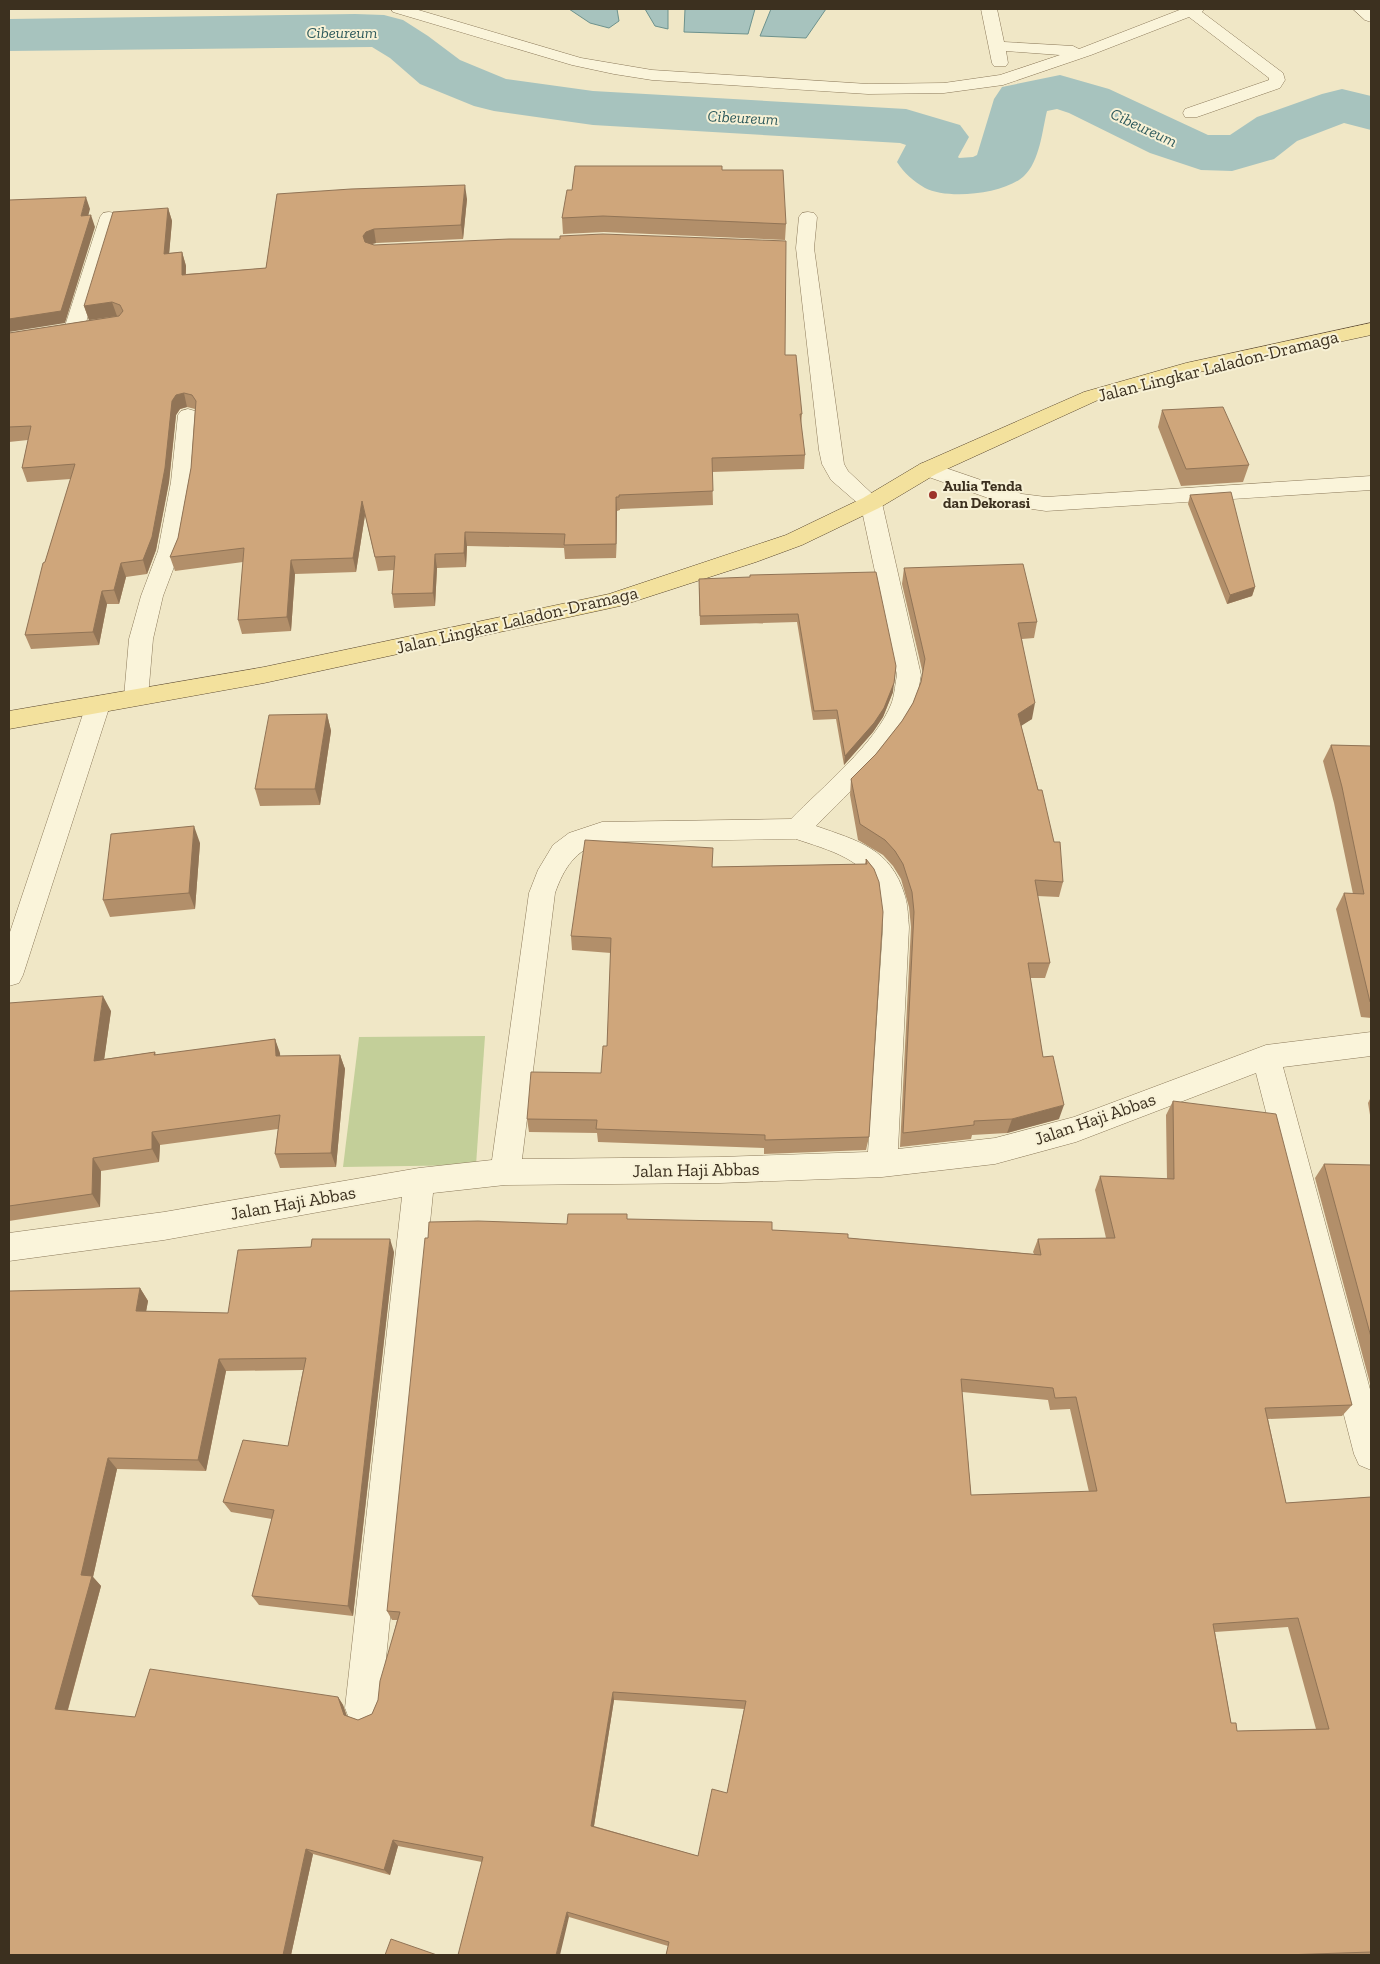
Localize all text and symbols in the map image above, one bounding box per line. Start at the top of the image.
water label: Cibeureum [307,23,378,42]
water label: Cibeureum [1108,104,1180,151]
water label: Cibeureum [707,106,779,129]
street label: Jalan Lingkar Laladon-Dramaga [1095,325,1341,407]
place label: Aulia Tenda dan Dekorasi [943,477,1031,512]
marker: Aulia Tenda dan Dekorasi [927,489,939,501]
street label: Jalan Lingkar Laladon-Dramaga [394,581,640,659]
street label: Jalan Haji Abbas [1031,1088,1159,1150]
street label: Jalan Haji Abbas [632,1158,760,1182]
street label: Jalan Haji Abbas [229,1181,358,1225]

